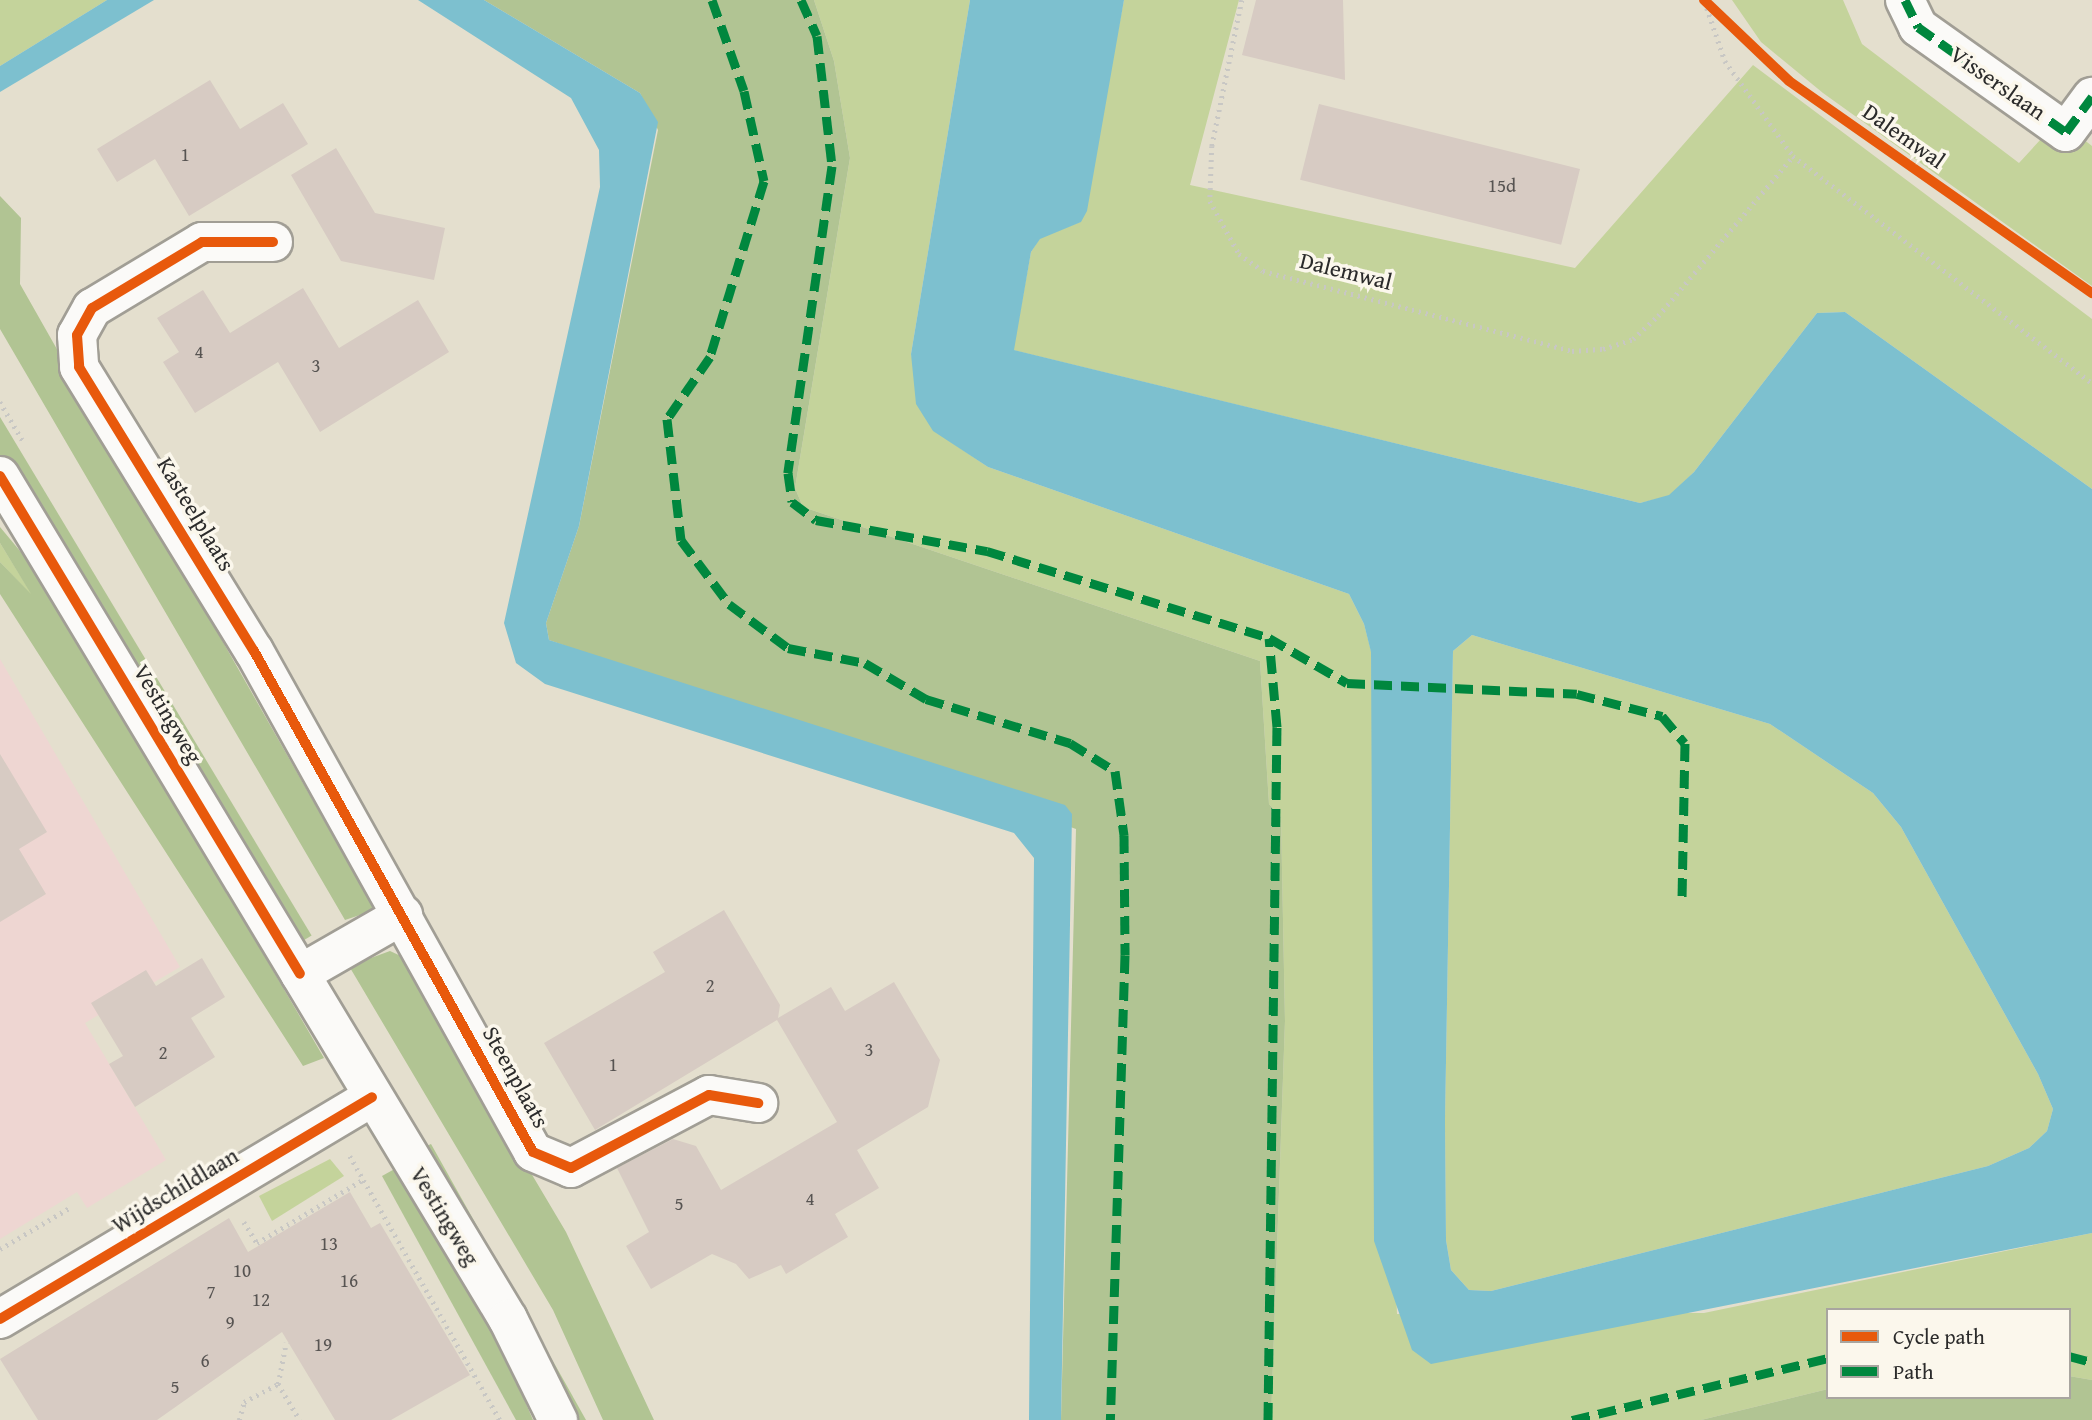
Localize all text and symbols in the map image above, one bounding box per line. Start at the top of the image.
street label: Visserslaan [1945,40,2051,126]
street label: Dalemwal [1858,98,1950,174]
house number: 1 [180,144,190,166]
house number: 15d [1488,175,1516,197]
street label: Dalemwal [1297,246,1395,296]
house number: 4 [194,341,204,363]
house number: 3 [311,355,321,377]
street label: Kasteelplaats [151,452,241,576]
street label: Vestingweg [128,659,208,769]
house number: 2 [705,975,715,997]
street label: Steenplaats [477,1021,555,1133]
house number: 3 [864,1039,874,1061]
house number: 2 [158,1042,168,1064]
house number: 1 [608,1054,618,1076]
street label: Wijdschildlaan [107,1141,243,1239]
street label: Vestingweg [405,1161,485,1271]
house number: 4 [805,1188,815,1210]
house number: 5 [674,1193,684,1215]
house number: 13 [320,1233,338,1255]
house number: 10 [233,1260,251,1282]
house number: 16 [340,1270,358,1292]
house number: 7 [206,1281,216,1303]
house number: 12 [252,1289,270,1311]
legend [1826,1308,2071,1399]
house number: 9 [225,1312,235,1334]
text: Cycle path [1893,1321,1985,1352]
house number: 19 [314,1334,332,1356]
house number: 6 [200,1350,210,1372]
text: Path [1893,1356,1933,1387]
house number: 5 [170,1376,180,1398]

